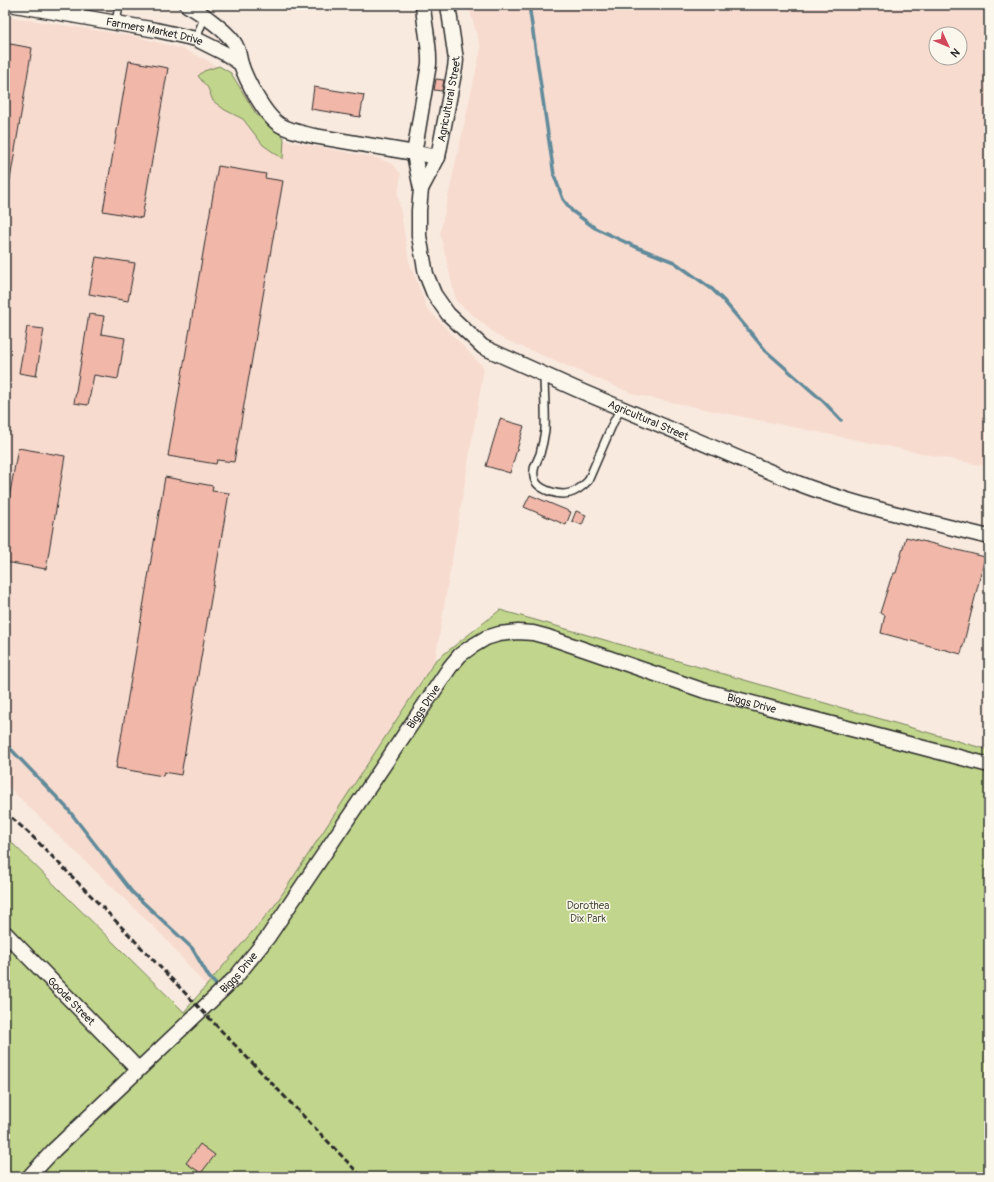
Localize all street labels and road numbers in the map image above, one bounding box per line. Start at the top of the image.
street label: Farmers Market Drive [105,15,206,48]
street label: Agricultural Street [435,55,463,143]
street label: Agricultural Street [606,397,691,443]
street label: Biggs Drive [404,682,443,731]
street label: Biggs Drive [726,690,778,716]
street label: Biggs Drive [217,949,260,995]
street label: Goode Street [45,974,98,1028]

